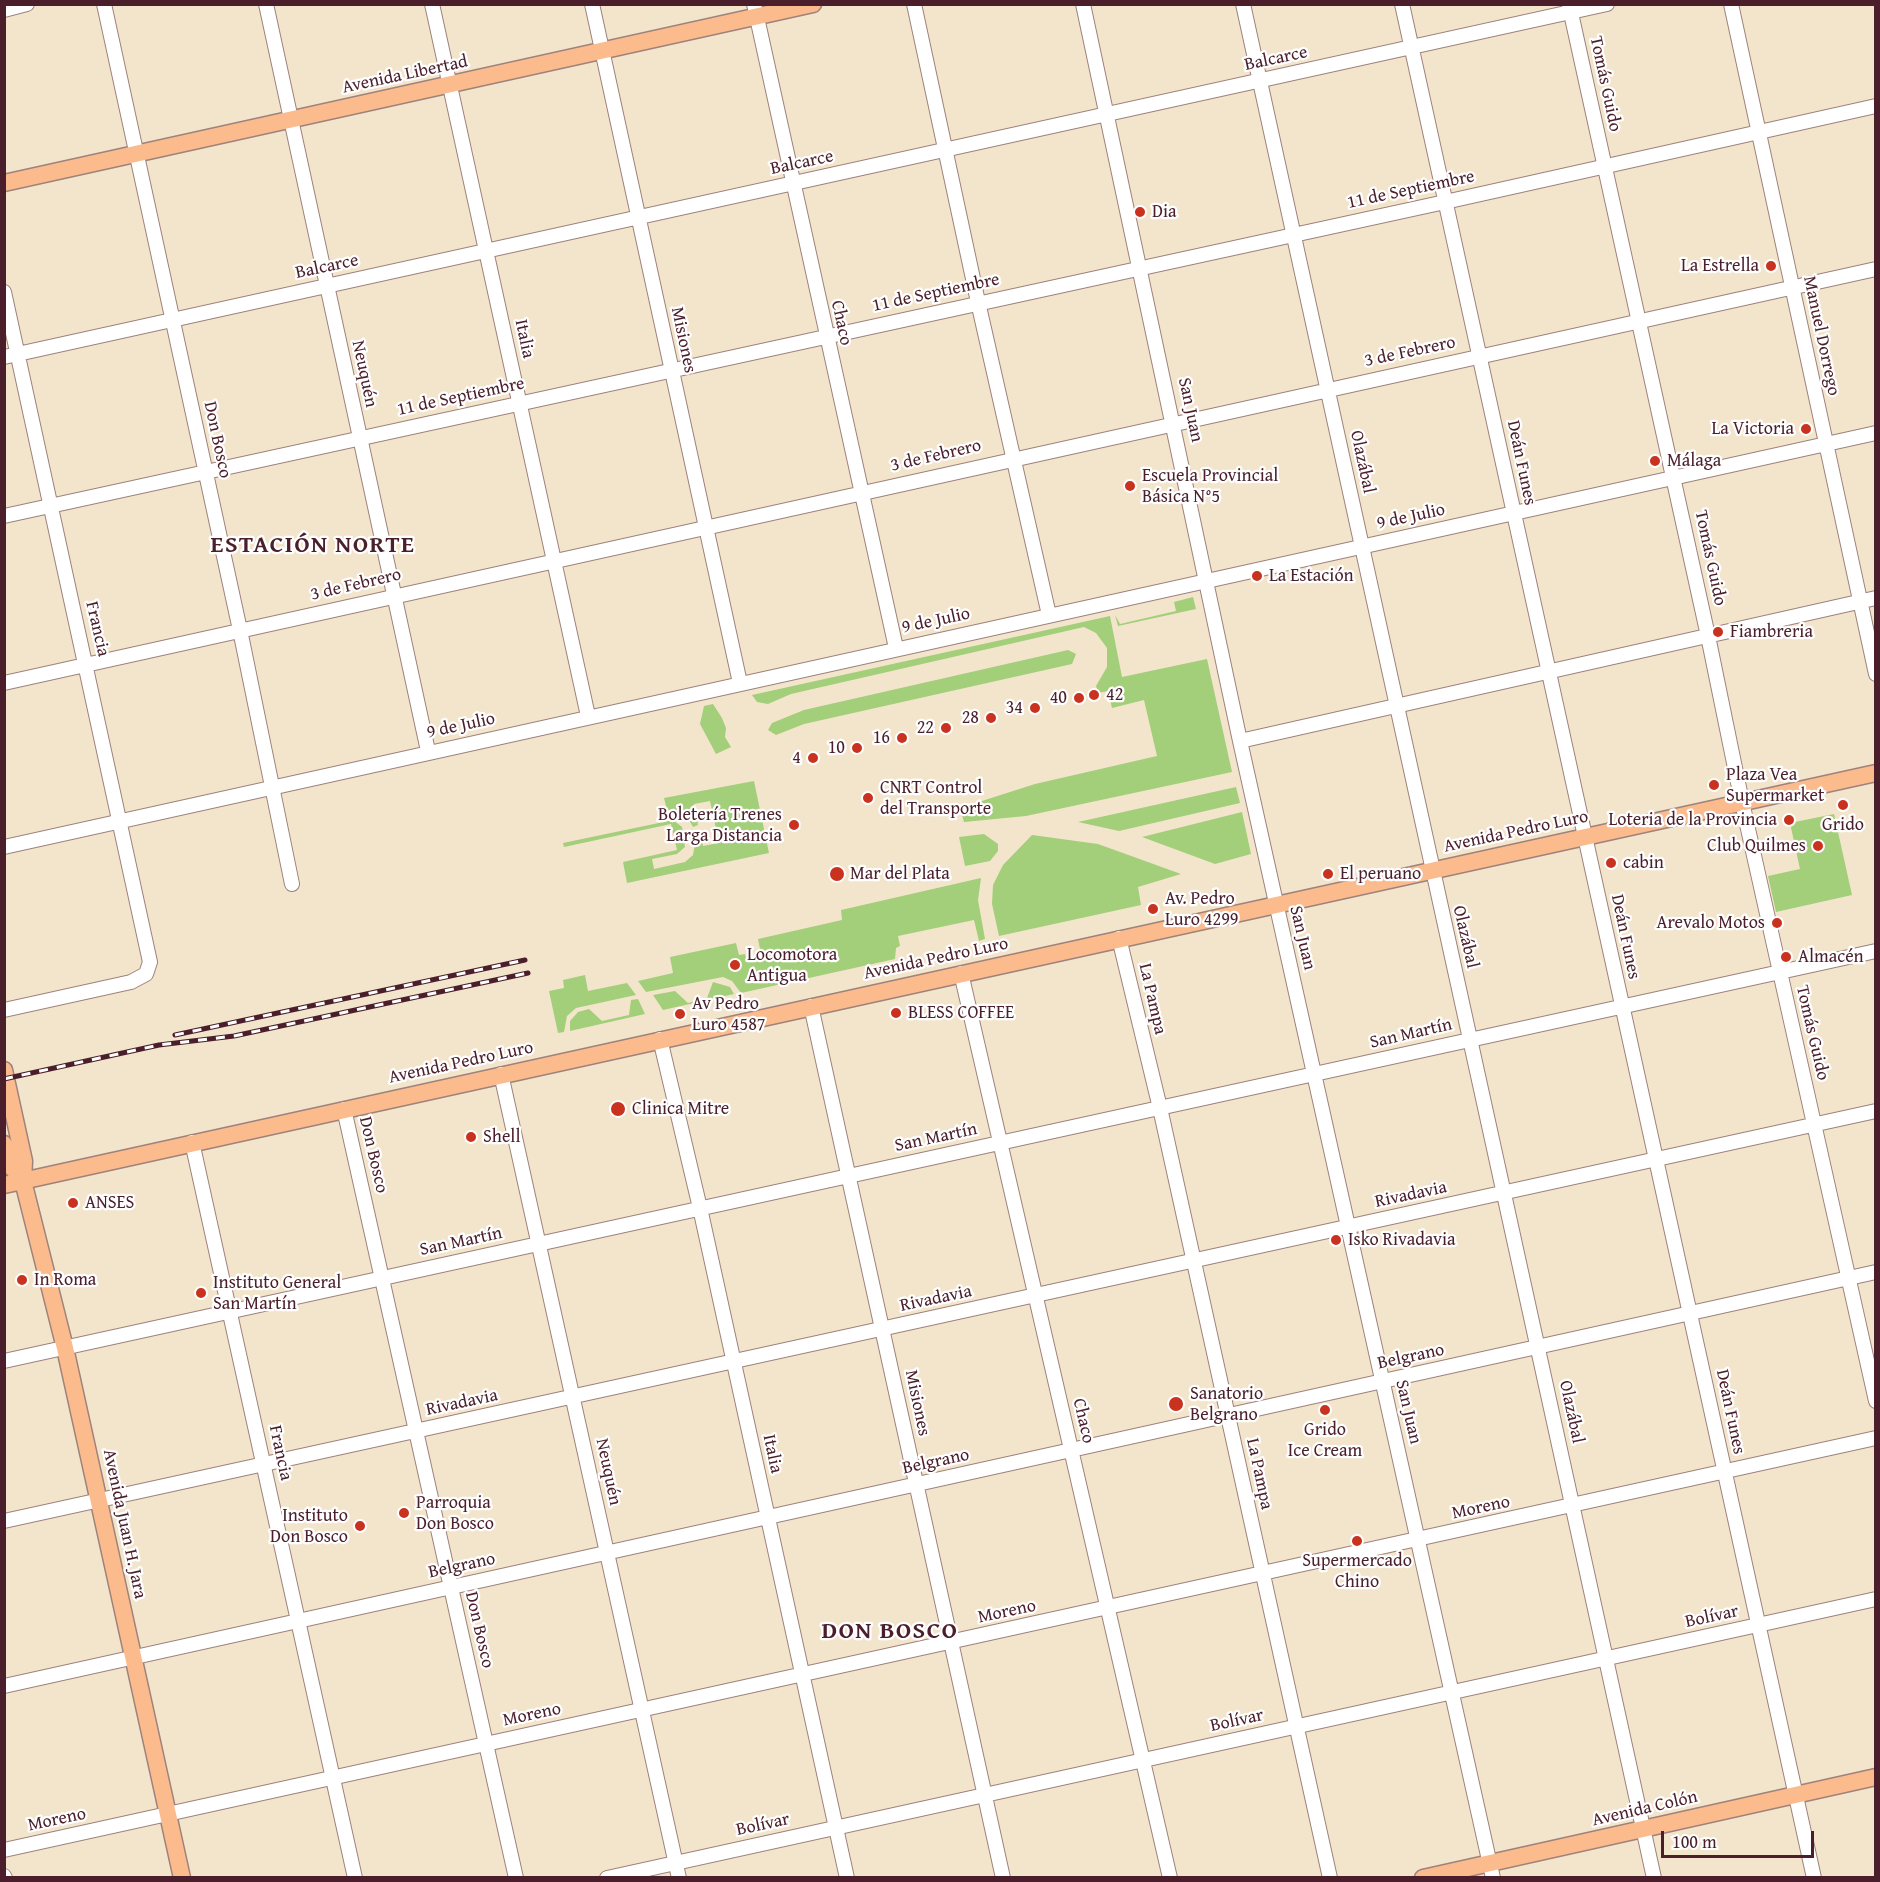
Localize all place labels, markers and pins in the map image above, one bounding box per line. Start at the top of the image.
place label: Dia [1152,201,1176,223]
marker: Dia [1133,205,1147,219]
place label: La Estrella [1681,255,1759,277]
marker: La Estrella [1764,259,1778,273]
place label: La Victoria [1711,418,1794,440]
marker: La Victoria [1799,422,1813,436]
place label: Málaga [1667,450,1721,472]
marker: Málaga [1648,454,1662,468]
place label: Escuela Provincial Básica N°5 [1142,465,1278,508]
marker: Escuela Provincial Básica N°5 [1123,479,1137,493]
place label: La Estación [1269,565,1354,587]
marker: La Estación [1250,569,1264,583]
place label: Fiambreria [1730,621,1813,643]
marker: Fiambreria [1711,625,1725,639]
place label: 42 [1106,684,1123,706]
place label: 40 [1050,687,1067,709]
marker: 42 [1087,688,1101,702]
marker: 40 [1072,691,1086,705]
place label: 34 [1006,697,1023,719]
marker: 34 [1028,701,1042,715]
place label: 28 [962,707,979,729]
marker: 28 [984,711,998,725]
place label: 22 [917,717,934,739]
marker: 22 [939,721,953,735]
place label: 16 [873,727,890,749]
marker: 16 [895,731,909,745]
place label: 10 [828,737,845,759]
marker: 10 [850,741,864,755]
place label: 4 [792,747,801,769]
marker: 4 [806,751,820,765]
place label: Plaza Vea Supermarket [1726,764,1824,806]
place label: CNRT Control del Transporte [880,777,991,820]
marker: Plaza Vea Supermarket [1707,778,1721,792]
marker: CNRT Control del Transporte [861,791,875,805]
marker: Grido [1836,798,1850,812]
place label: Boletería Trenes Larga Distancia [658,804,782,846]
place label: Loteria de la Provincia [1608,809,1777,831]
marker: Loteria de la Provincia [1782,813,1796,827]
place label: Grido [1822,814,1864,836]
marker: Boletería Trenes Larga Distancia [787,818,801,832]
place label: Club Quilmes [1707,835,1806,857]
marker: Club Quilmes [1811,839,1825,853]
place label: cabin [1623,852,1664,874]
marker: cabin [1604,856,1618,870]
place label: Mar del Plata [850,863,950,885]
place label: El peruano [1340,863,1421,885]
marker: Mar del Plata [828,865,846,883]
marker: El peruano [1321,867,1335,881]
place label: Av. Pedro Luro 4299 [1165,888,1238,930]
marker: Av. Pedro Luro 4299 [1146,902,1160,916]
place label: Arevalo Motos [1657,912,1765,934]
marker: Arevalo Motos [1770,916,1784,930]
place label: Locomotora Antigua [747,944,837,986]
place label: Almacén [1798,946,1864,968]
marker: Almacén [1779,950,1793,964]
marker: Locomotora Antigua [728,958,742,972]
place label: Av Pedro Luro 4587 [692,993,765,1036]
place label: BLESS COFFEE [908,1002,1014,1024]
marker: BLESS COFFEE [889,1006,903,1020]
marker: Av Pedro Luro 4587 [673,1007,687,1021]
place label: Clinica Mitre [632,1098,729,1120]
marker: Clinica Mitre [609,1100,627,1118]
place label: Shell [483,1126,520,1148]
marker: Shell [464,1130,478,1144]
place label: ANSES [85,1192,134,1214]
marker: ANSES [66,1196,80,1210]
place label: Isko Rivadavia [1348,1229,1456,1251]
marker: Isko Rivadavia [1329,1233,1343,1247]
place label: In Roma [34,1269,96,1291]
place label: Instituto General San Martín [213,1272,341,1314]
marker: In Roma [15,1273,29,1287]
marker: Instituto General San Martín [194,1286,208,1300]
place label: Sanatorio Belgrano [1190,1383,1263,1426]
marker: Sanatorio Belgrano [1167,1395,1185,1413]
marker: Grido Ice Cream [1318,1403,1332,1417]
place label: Grido Ice Cream [1288,1419,1362,1462]
place label: Parroquia Don Bosco [416,1492,494,1534]
place label: Instituto Don Bosco [270,1505,348,1547]
marker: Parroquia Don Bosco [397,1506,411,1520]
marker: Instituto Don Bosco [353,1519,367,1533]
marker: Supermercado Chino [1350,1534,1364,1548]
place label: Supermercado Chino [1302,1550,1412,1592]

